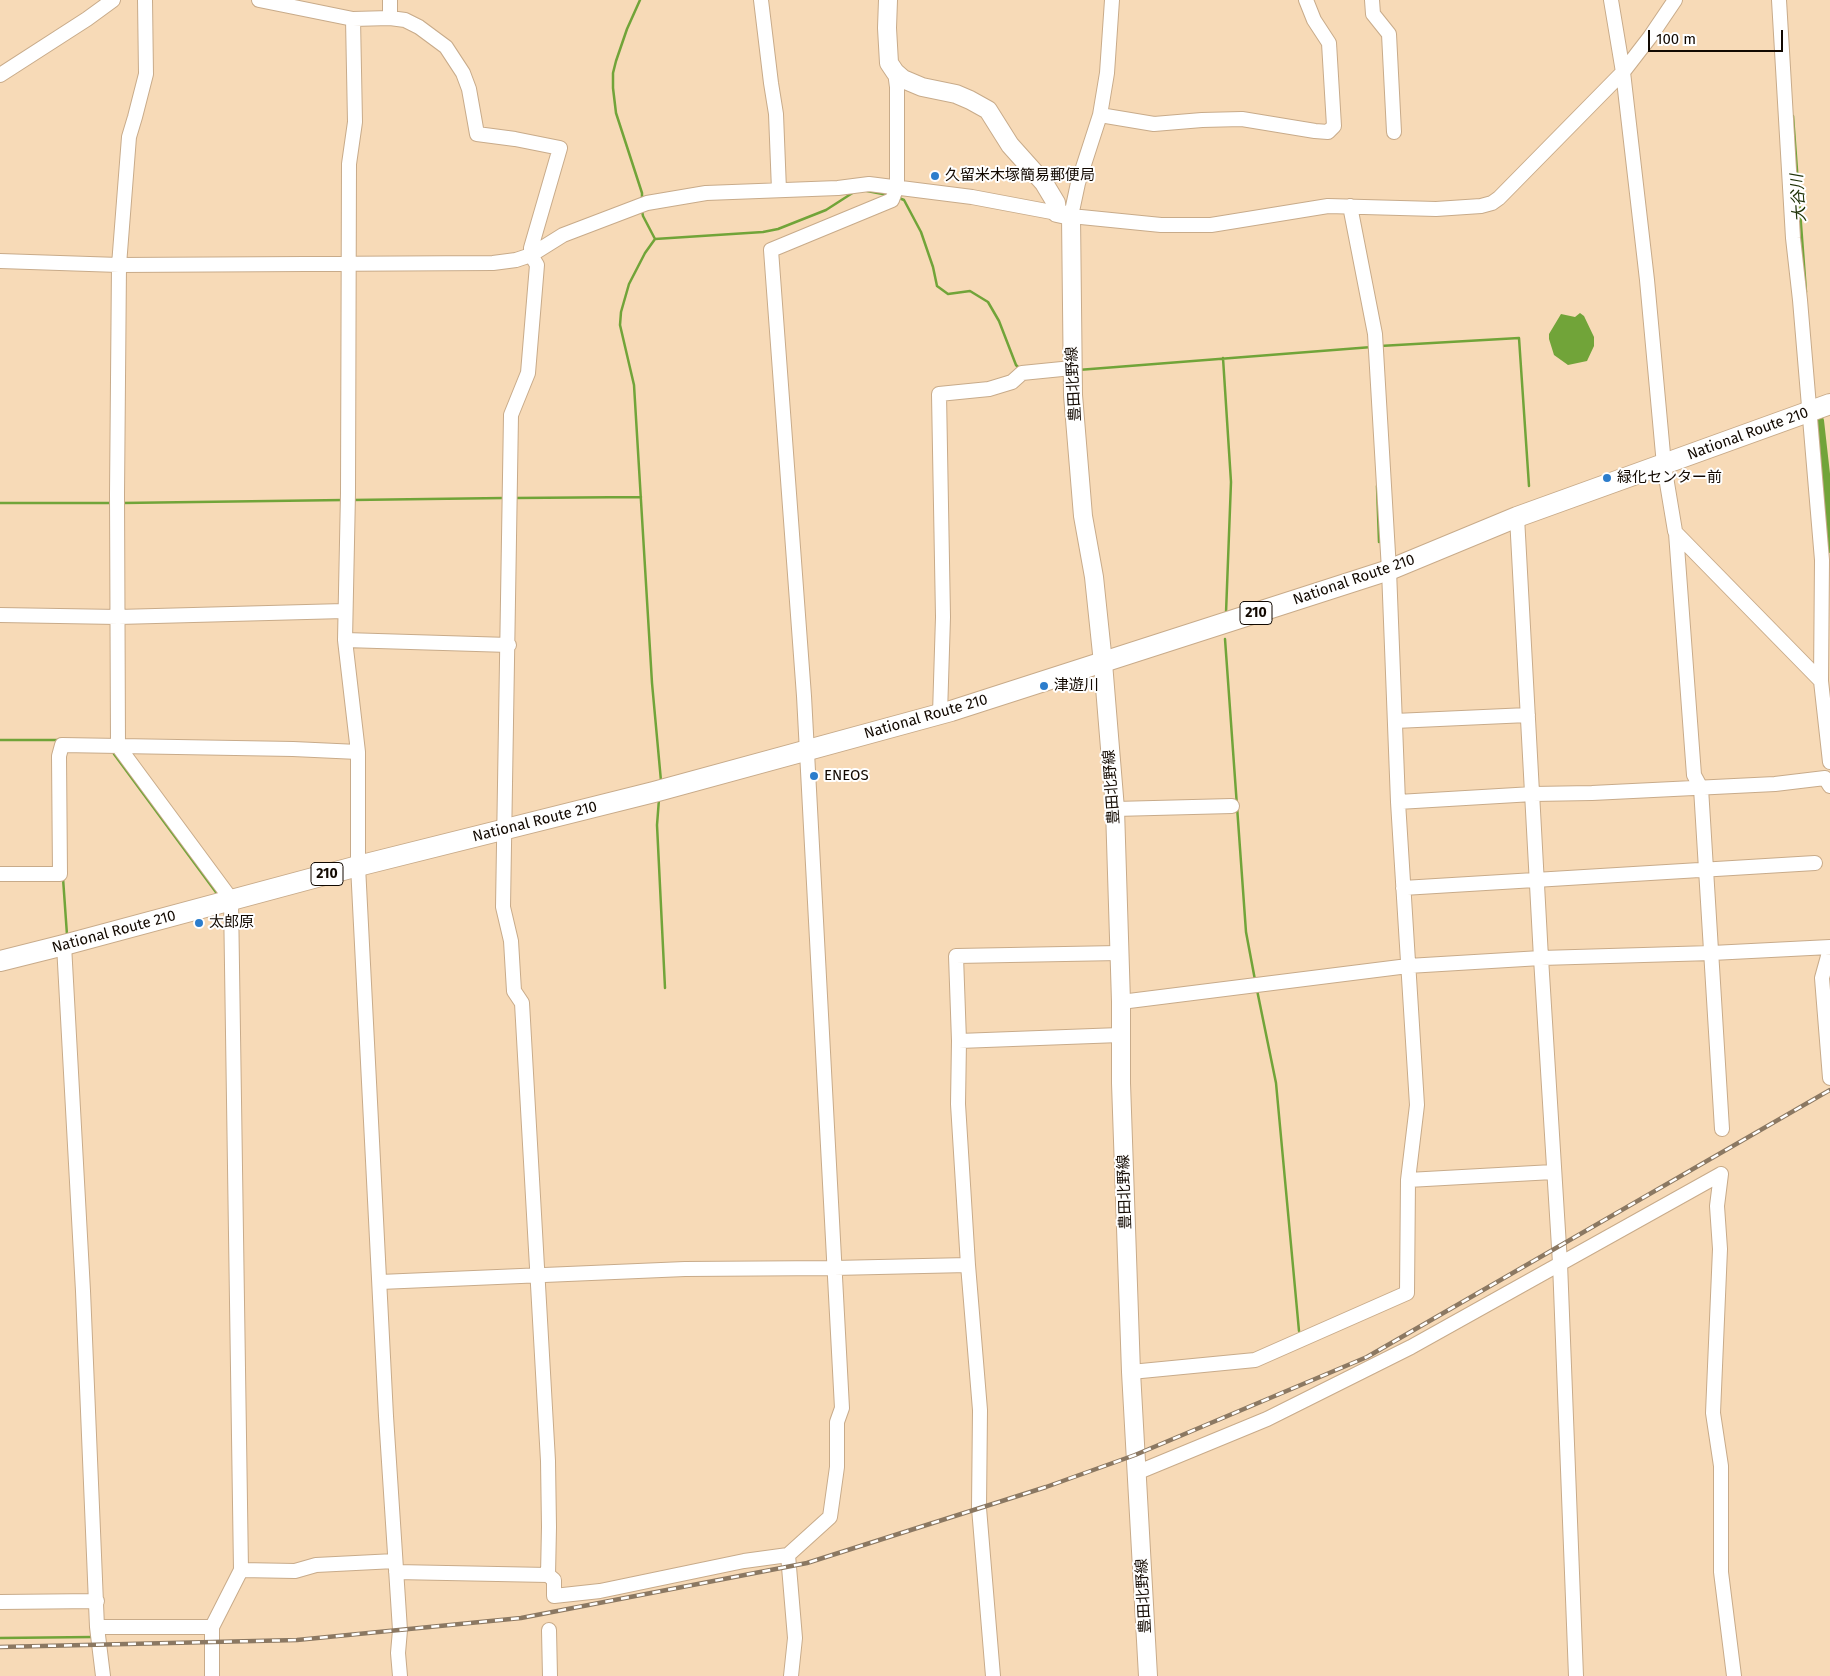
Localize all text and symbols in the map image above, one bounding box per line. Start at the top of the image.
scale bar [1650,20,1785,52]
text: 100 m [1656,30,1696,48]
place label: 久留米木塚簡易郵便局 [945,167,1095,185]
marker: 久留米木塚簡易郵便局 [929,170,941,182]
water label: 大谷川 [1788,173,1810,223]
street label: 豊田北野線 [1063,346,1085,422]
street label: National Route 210 [1685,404,1811,464]
place label: 緑化センター前 [1617,469,1722,487]
marker: 緑化センター前 [1601,472,1613,484]
street label: National Route 210 [1291,551,1417,609]
road number: 210 [1240,602,1272,624]
place label: 津遊川 [1054,677,1099,695]
marker: 津遊川 [1038,680,1050,692]
street label: National Route 210 [862,691,990,743]
street label: 豊田北野線 [1100,749,1124,825]
place label: ENEOS [824,767,869,785]
marker: ENEOS [808,770,820,782]
street label: National Route 210 [471,798,599,846]
road number: 210 [311,862,343,886]
street label: National Route 210 [50,907,178,957]
place label: 太郎原 [209,914,254,932]
marker: 太郎原 [193,917,205,929]
street label: 豊田北野線 [1115,1154,1135,1230]
street label: 豊田北野線 [1133,1558,1155,1634]

